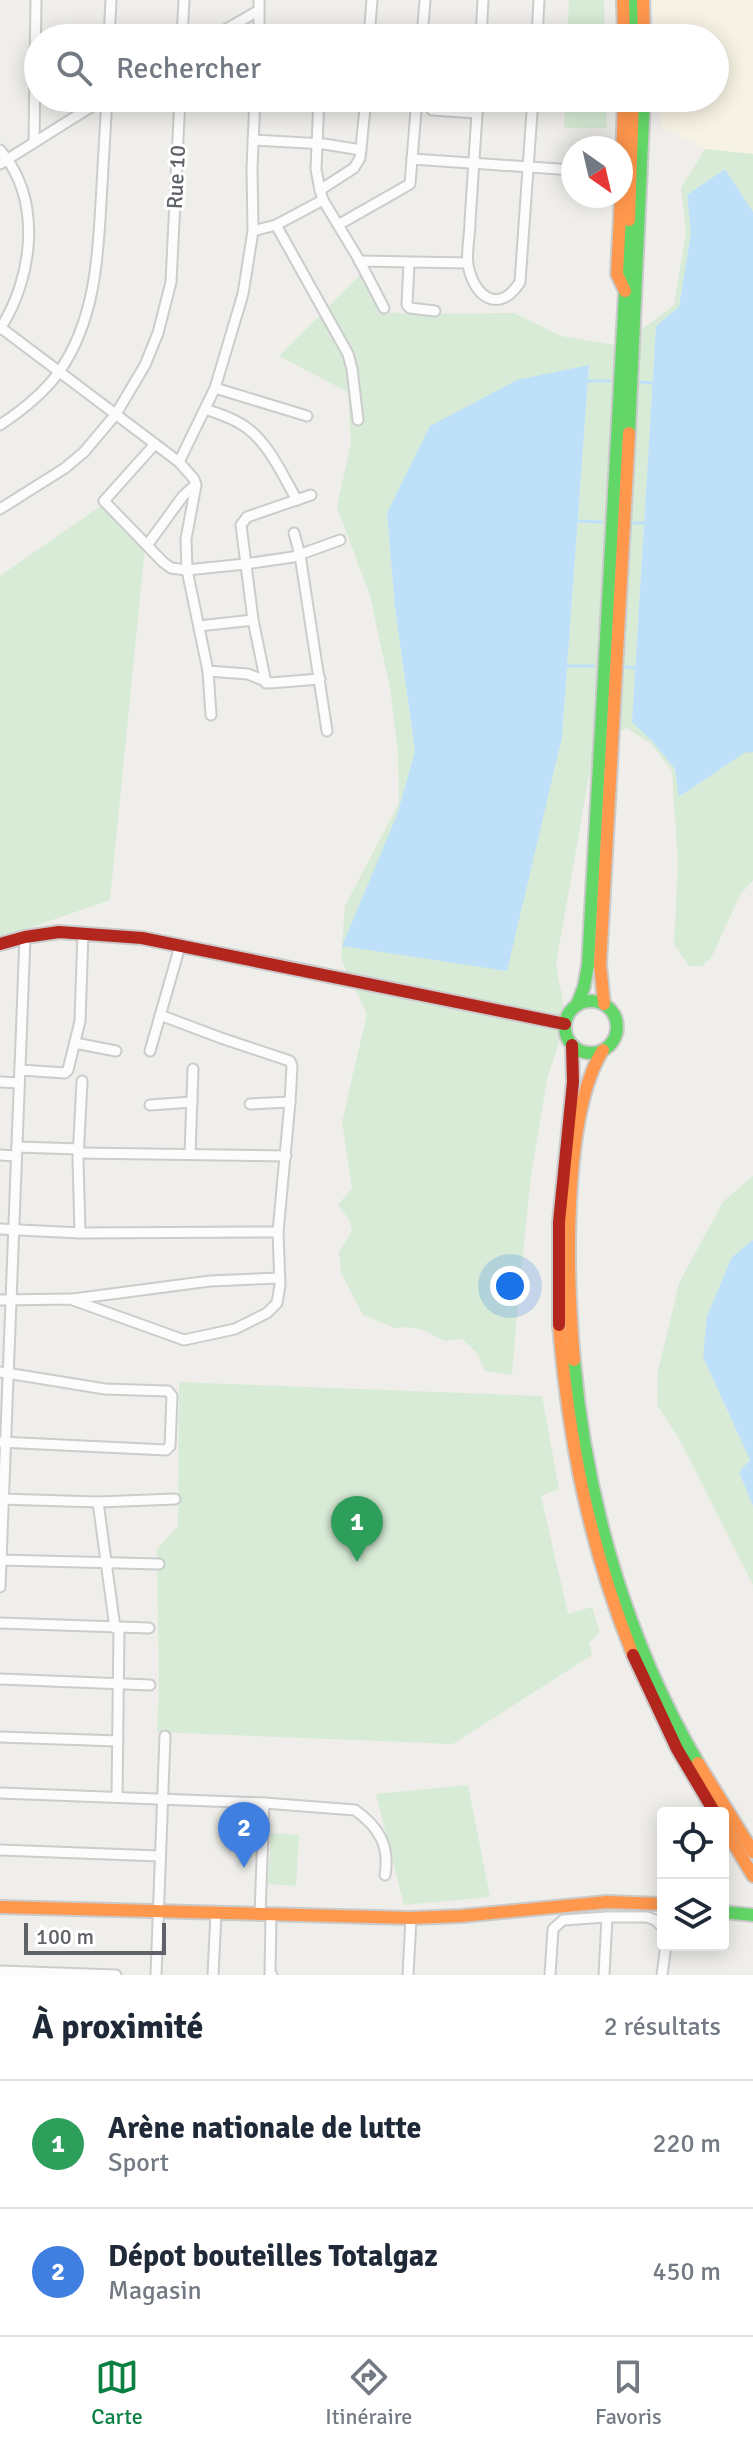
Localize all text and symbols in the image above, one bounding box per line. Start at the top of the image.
search box [24,24,729,112]
icon: search [52,46,96,90]
text: Rechercher [116,50,261,87]
north arrow [561,136,633,208]
street label: Rue 10 [161,144,191,210]
your location [490,1266,530,1306]
pin: 1 [331,1496,383,1562]
pin: 2 [218,1802,270,1868]
map controls [657,1807,729,1951]
button: locate [657,1807,729,1879]
button: layers [657,1879,729,1951]
scale bar [24,1919,166,1955]
text: 100 m [36,1923,94,1950]
text: À proximité [32,2006,203,2048]
text: 2 résultats [604,2011,721,2043]
text: Arène nationale de lutte [108,2110,422,2147]
text: 1 [51,2128,65,2160]
text: 220 m [652,2128,721,2160]
text: Sport [108,2147,169,2179]
text: Dépot bouteilles Totalgaz [108,2238,438,2275]
text: 2 [51,2256,65,2288]
text: 450 m [652,2256,721,2288]
text: Magasin [108,2275,202,2307]
tab: Carte [91,2355,143,2430]
tab: Itinéraire [325,2355,412,2430]
tab: Favoris [595,2355,662,2430]

